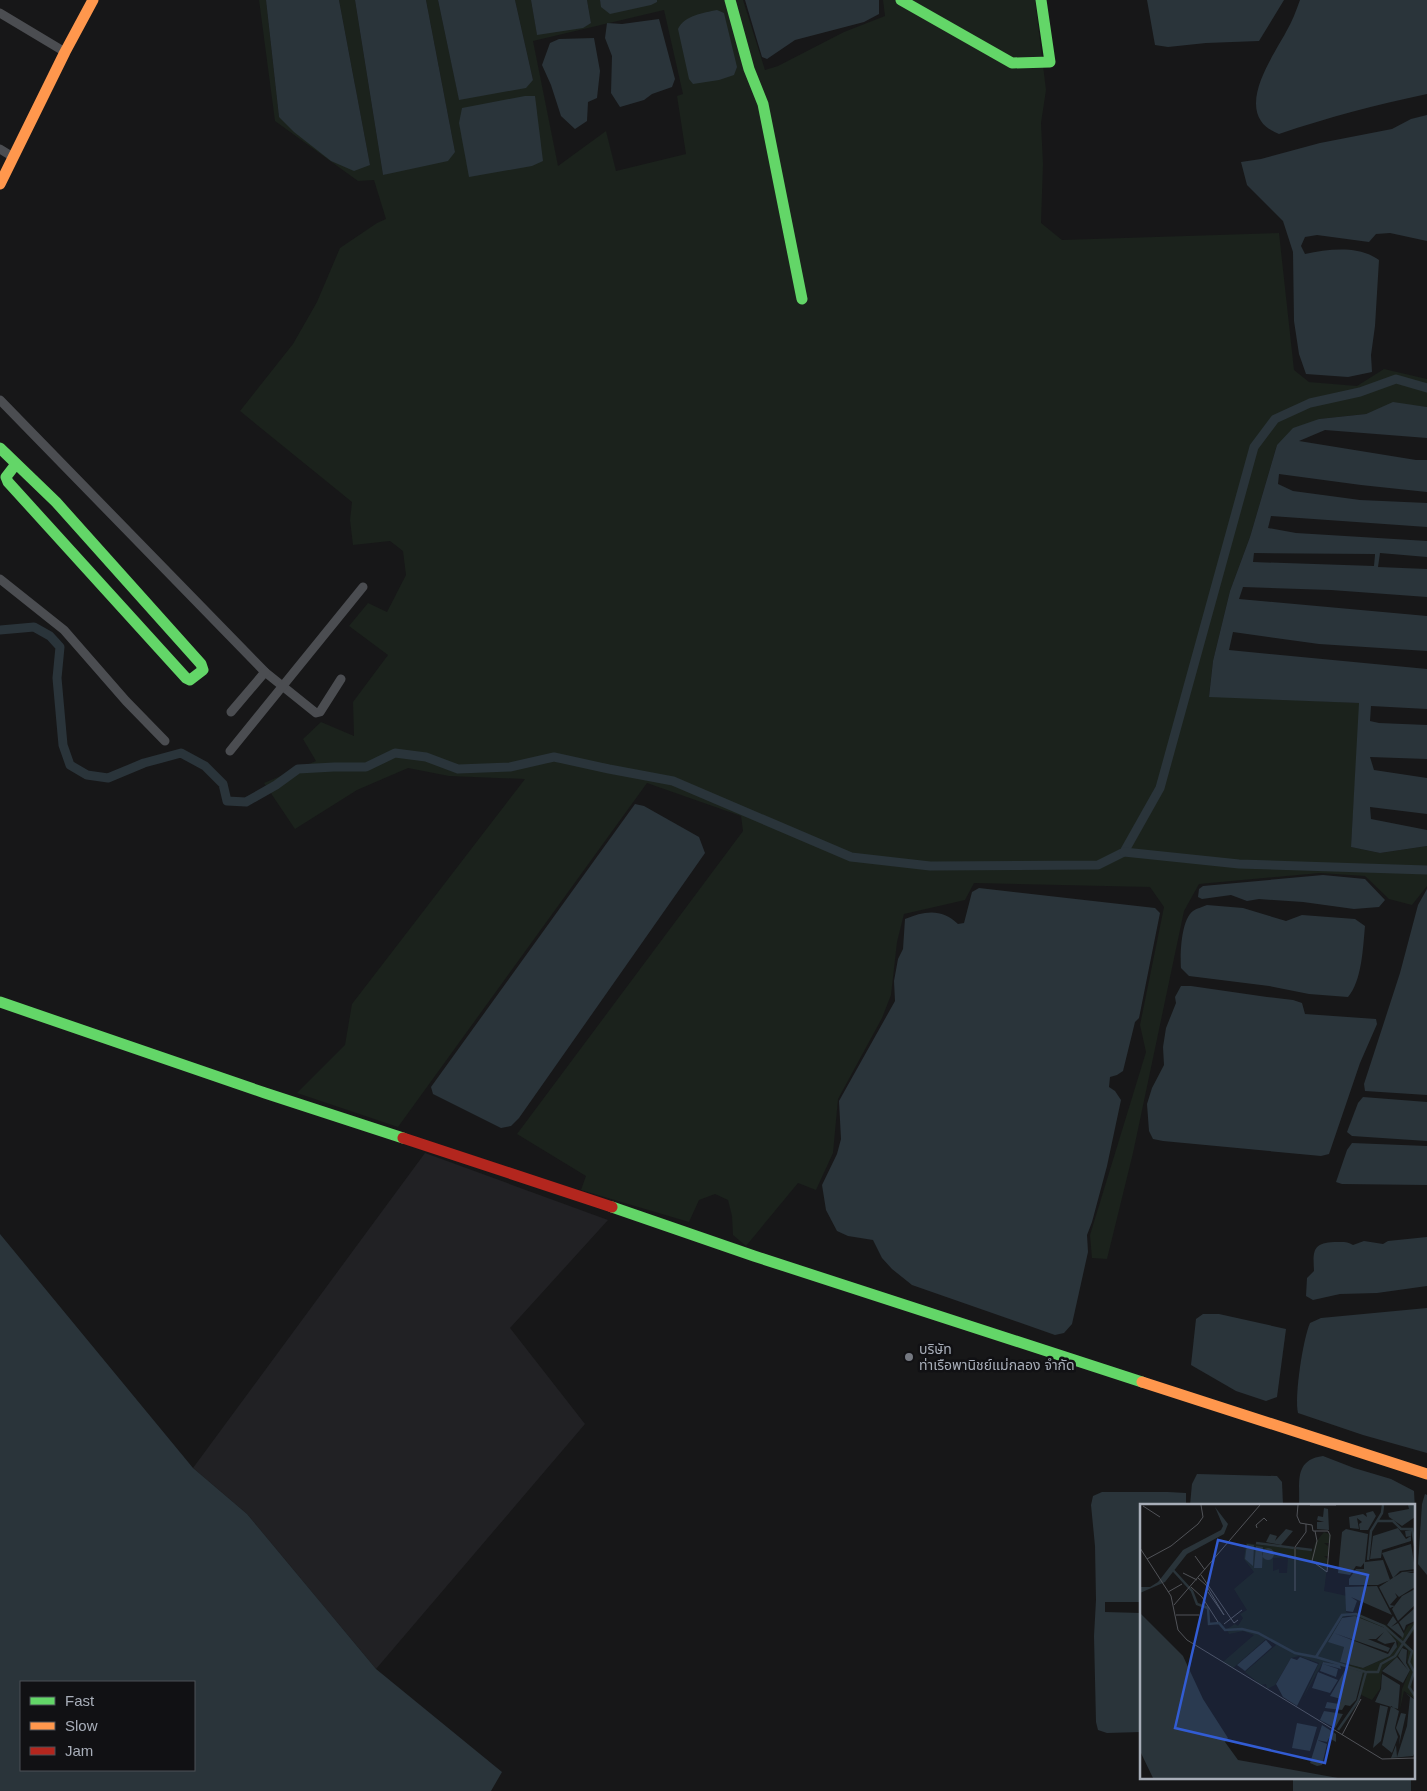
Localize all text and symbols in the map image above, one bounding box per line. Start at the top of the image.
place label: บริษัท ท่าเรือพานิชย์แม่กลอง จำกัด [919,1341,1075,1373]
marker: บริษัท ท่าเรือพานิชย์แม่กลอง จำกัด [903,1351,915,1363]
inset map [1140,1504,1414,1778]
legend [20,1681,195,1771]
text: Fast [65,1692,95,1709]
text: Slow [65,1717,98,1734]
text: Jam [65,1742,93,1759]

